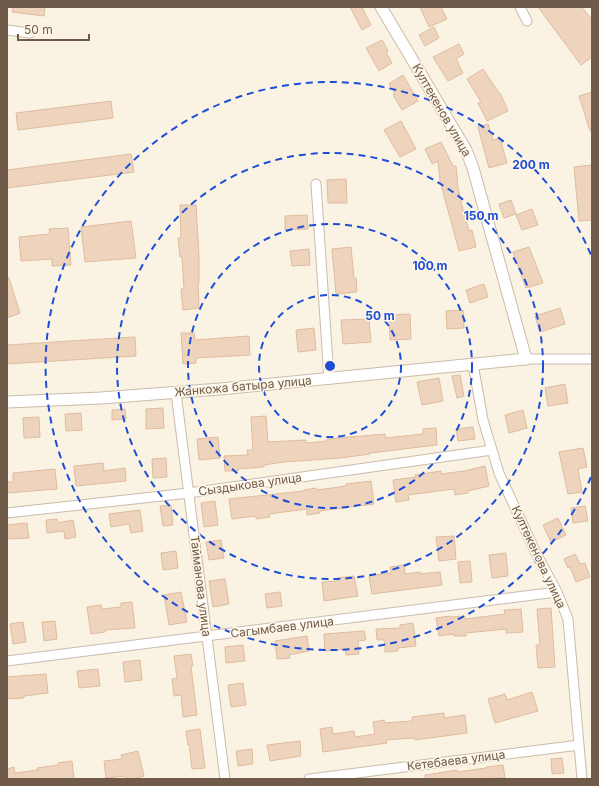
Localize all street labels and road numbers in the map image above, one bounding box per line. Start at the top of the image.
street label: Култекенов улица [409,61,475,159]
street label: Жанкожа батыра улица [174,373,312,399]
street label: Сыздыкова улица [197,469,303,499]
street label: Култекенова улица [509,503,569,611]
street label: Тайманова улица [187,534,215,638]
street label: Сагымбаев улица [229,613,335,641]
street label: Кетебаева улица [406,747,506,773]

